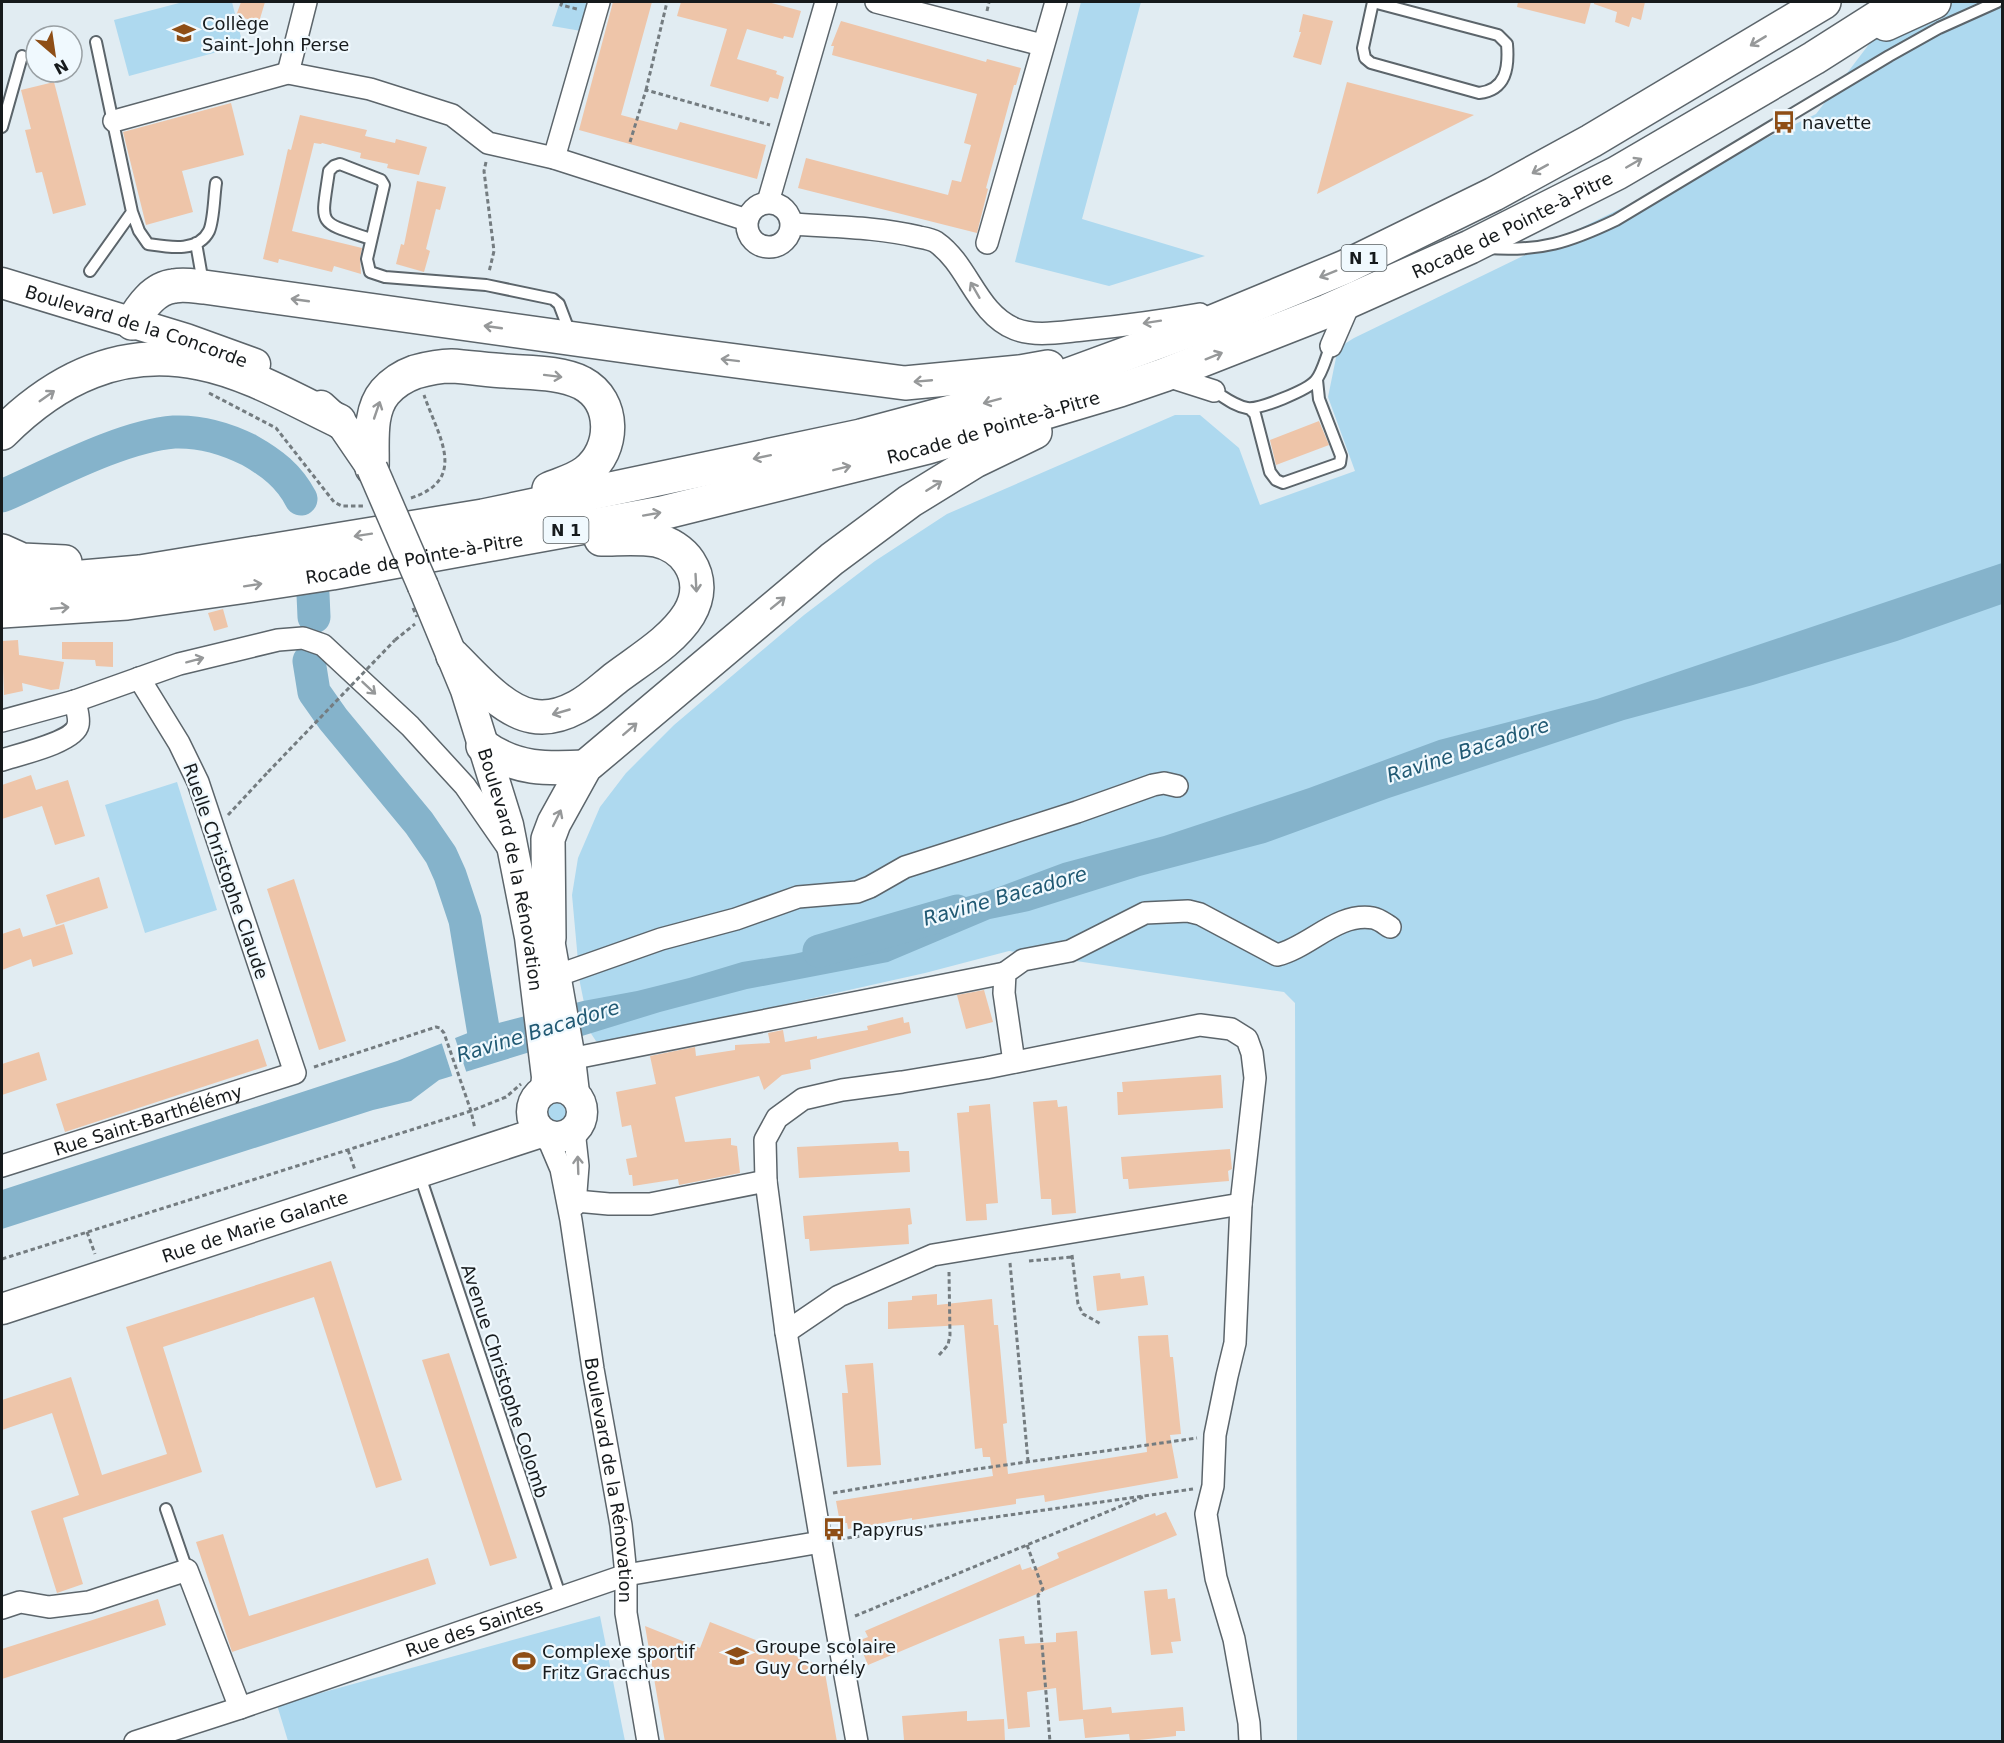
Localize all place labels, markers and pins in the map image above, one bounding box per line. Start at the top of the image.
place label: Collège Saint-John Perse [202,13,349,55]
school or university icon: Collège Saint-John Perse [171,20,197,46]
bus stop icon: navette [1771,109,1797,135]
place label: navette [1802,112,1871,133]
bus stop icon: Papyrus [821,1516,847,1542]
place label: Papyrus [852,1519,923,1540]
place label: Groupe scolaire Guy Cornély [755,1636,896,1678]
place label: Complexe sportif Fritz Gracchus [542,1641,695,1683]
school or university icon: Groupe scolaire Guy Cornély [724,1643,750,1669]
sports icon: Complexe sportif Fritz Gracchus [511,1648,537,1674]

